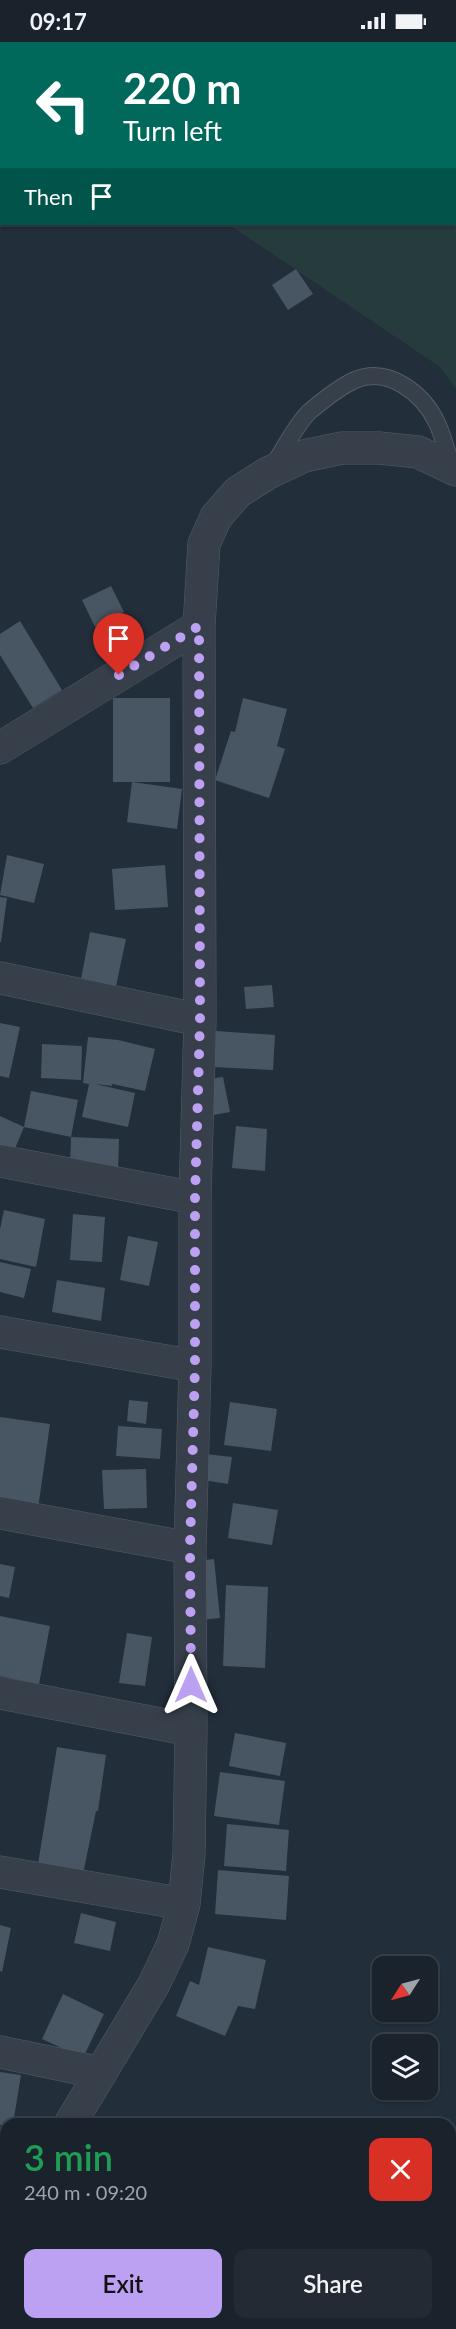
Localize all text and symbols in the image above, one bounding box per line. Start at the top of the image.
text: 09:17 [30,8,87,35]
text: 220 m [123,63,241,113]
icon: left [24,66,102,144]
text: Turn left [123,114,222,147]
icon: arrive [85,180,118,213]
text: Then [24,183,73,210]
pin [93,613,144,675]
icon: arrive [102,622,135,655]
position arrow [159,1653,223,1717]
north arrow [372,1956,438,2022]
map controls [372,1956,438,2100]
button: layers [372,2034,438,2100]
text: 3 min [24,2135,113,2179]
button: close [369,2138,432,2201]
text: 240 m · 09:20 [24,2180,147,2204]
button: Exit [24,2249,222,2318]
button: Share [234,2249,432,2318]

